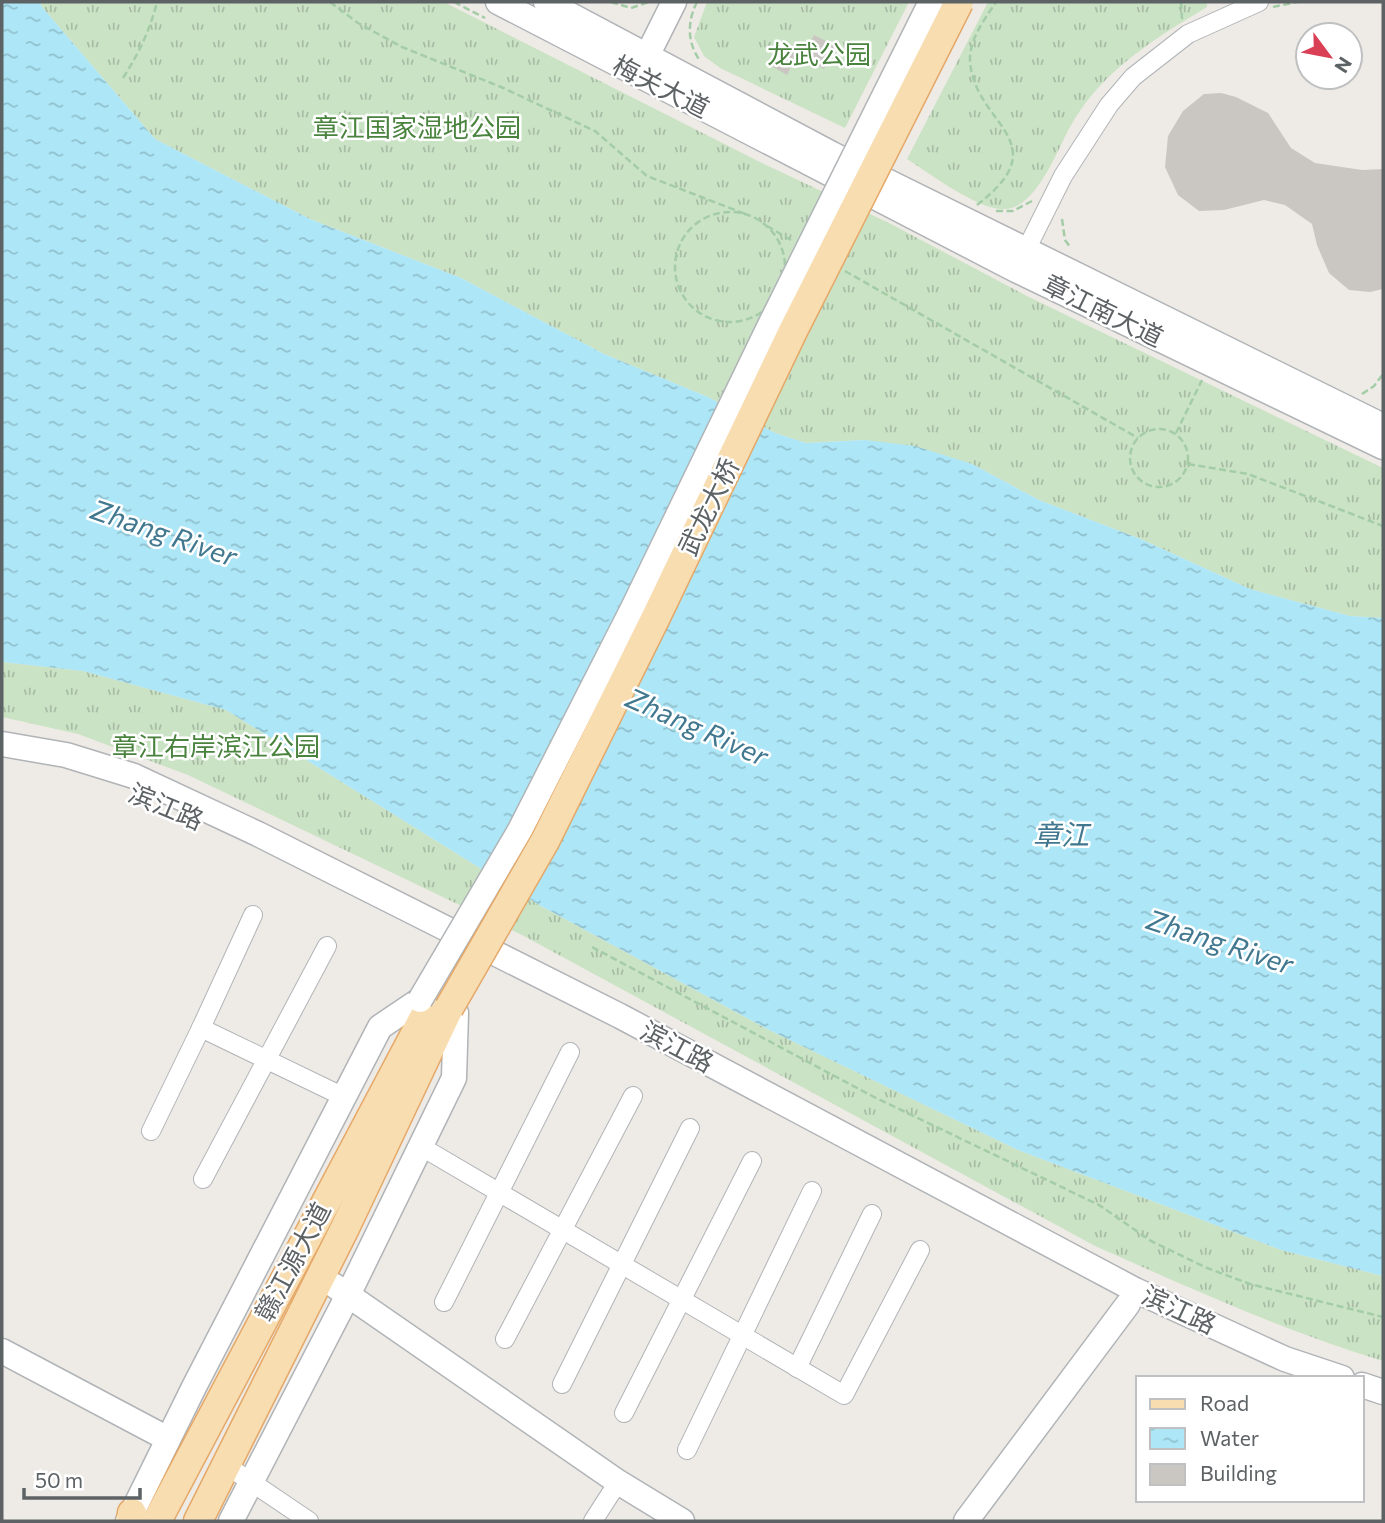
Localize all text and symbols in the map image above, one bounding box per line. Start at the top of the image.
north arrow [1294,21,1364,91]
park label: 龙武公园 [767,38,871,69]
street label: 梅关大道 [608,48,715,123]
text: N [1330,53,1357,77]
park label: 章江国家湿地公园 [313,111,521,142]
street label: 章江南大道 [1038,267,1169,352]
street label: 武龙大桥 [671,453,744,560]
water label: Zhang River [86,491,243,573]
water label: Zhang River [620,679,775,773]
park label: 章江右岸滨江公园 [112,730,320,761]
street label: 滨江路 [125,776,209,835]
water label: 章江 [1033,817,1092,851]
water label: Zhang River [1142,901,1299,981]
street label: 滨江路 [636,1014,719,1078]
street label: 赣江源大道 [247,1197,336,1326]
street label: 滨江路 [1138,1278,1222,1339]
legend [1136,1376,1364,1502]
text: Road [1200,1390,1249,1415]
text: Water [1200,1425,1259,1450]
scale bar [24,1456,140,1500]
text: Building [1200,1460,1277,1485]
text: 50 m [35,1467,83,1492]

